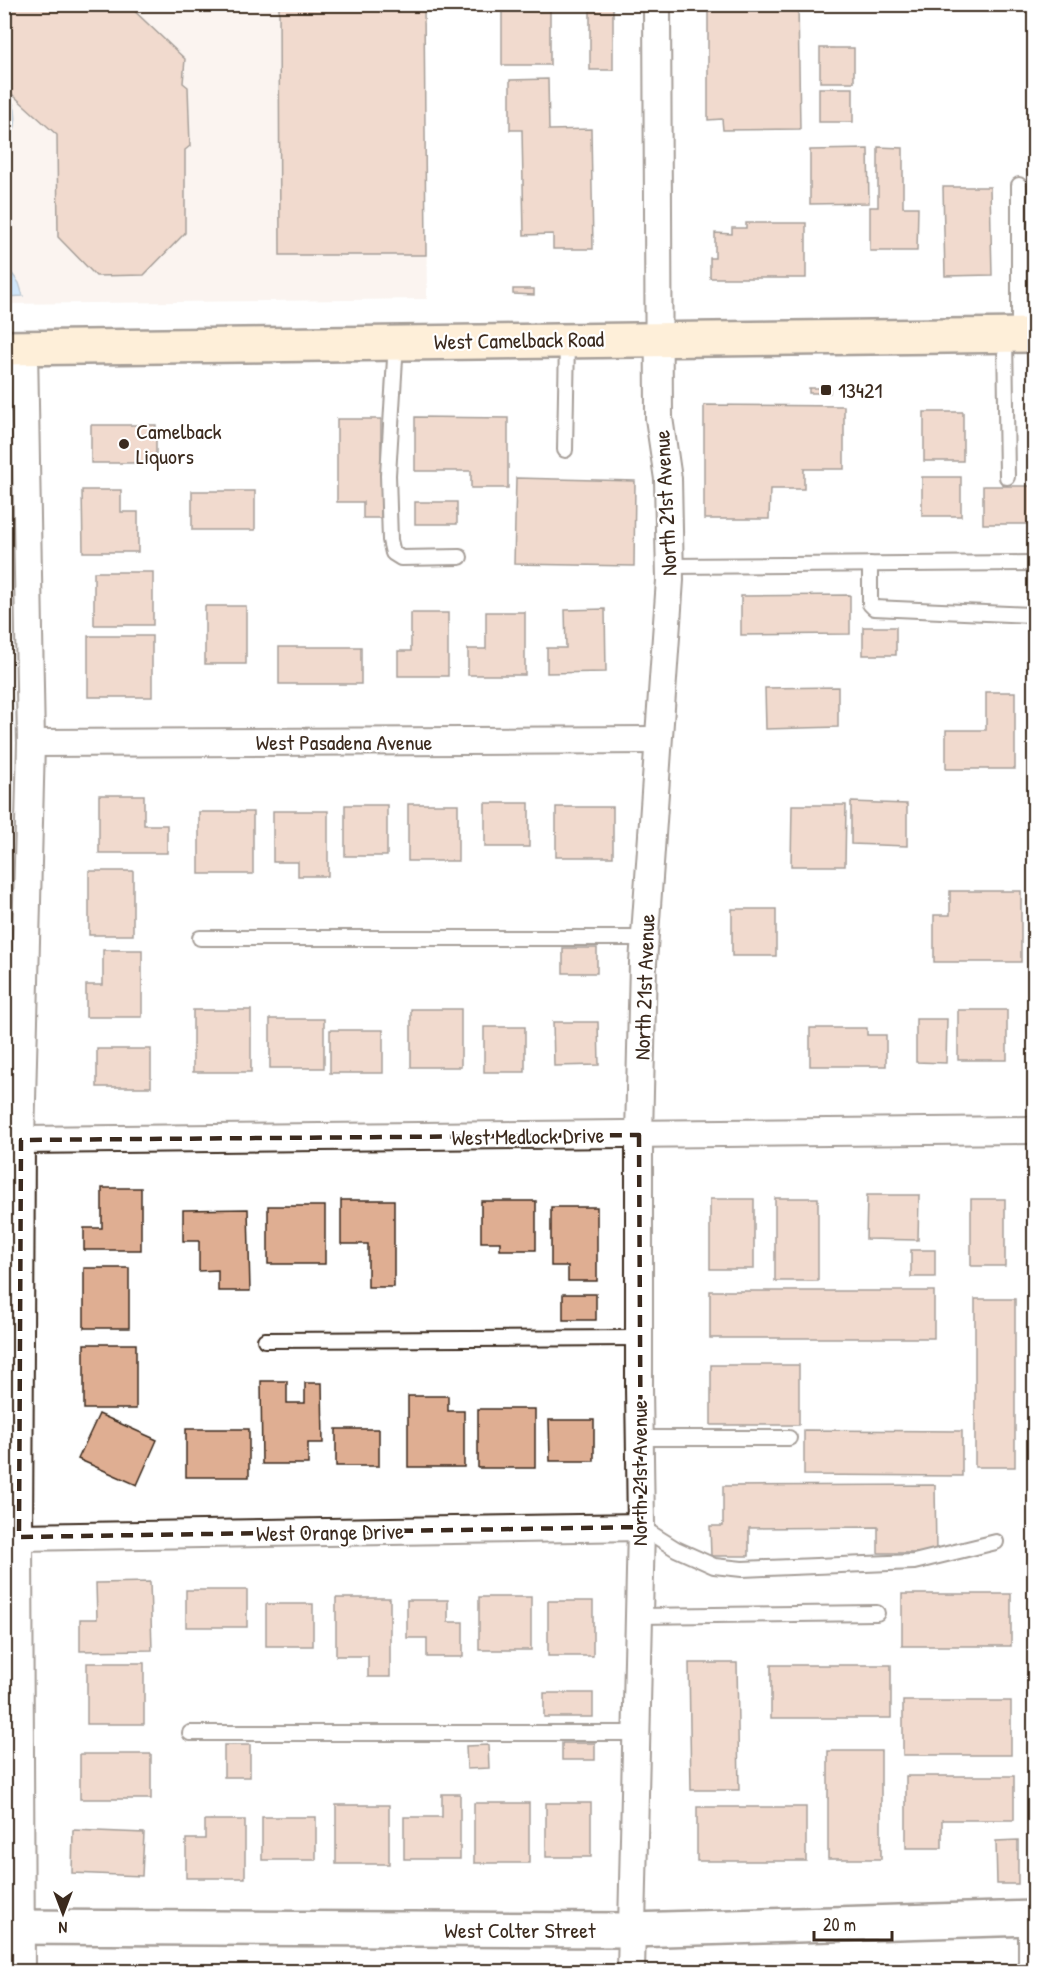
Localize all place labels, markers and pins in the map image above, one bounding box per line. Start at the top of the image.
place label: 13421 [838,375,882,405]
marker: 13421 [819,383,833,397]
place label: Camelback Liquors [136,416,222,471]
marker: Camelback Liquors [117,437,131,451]

